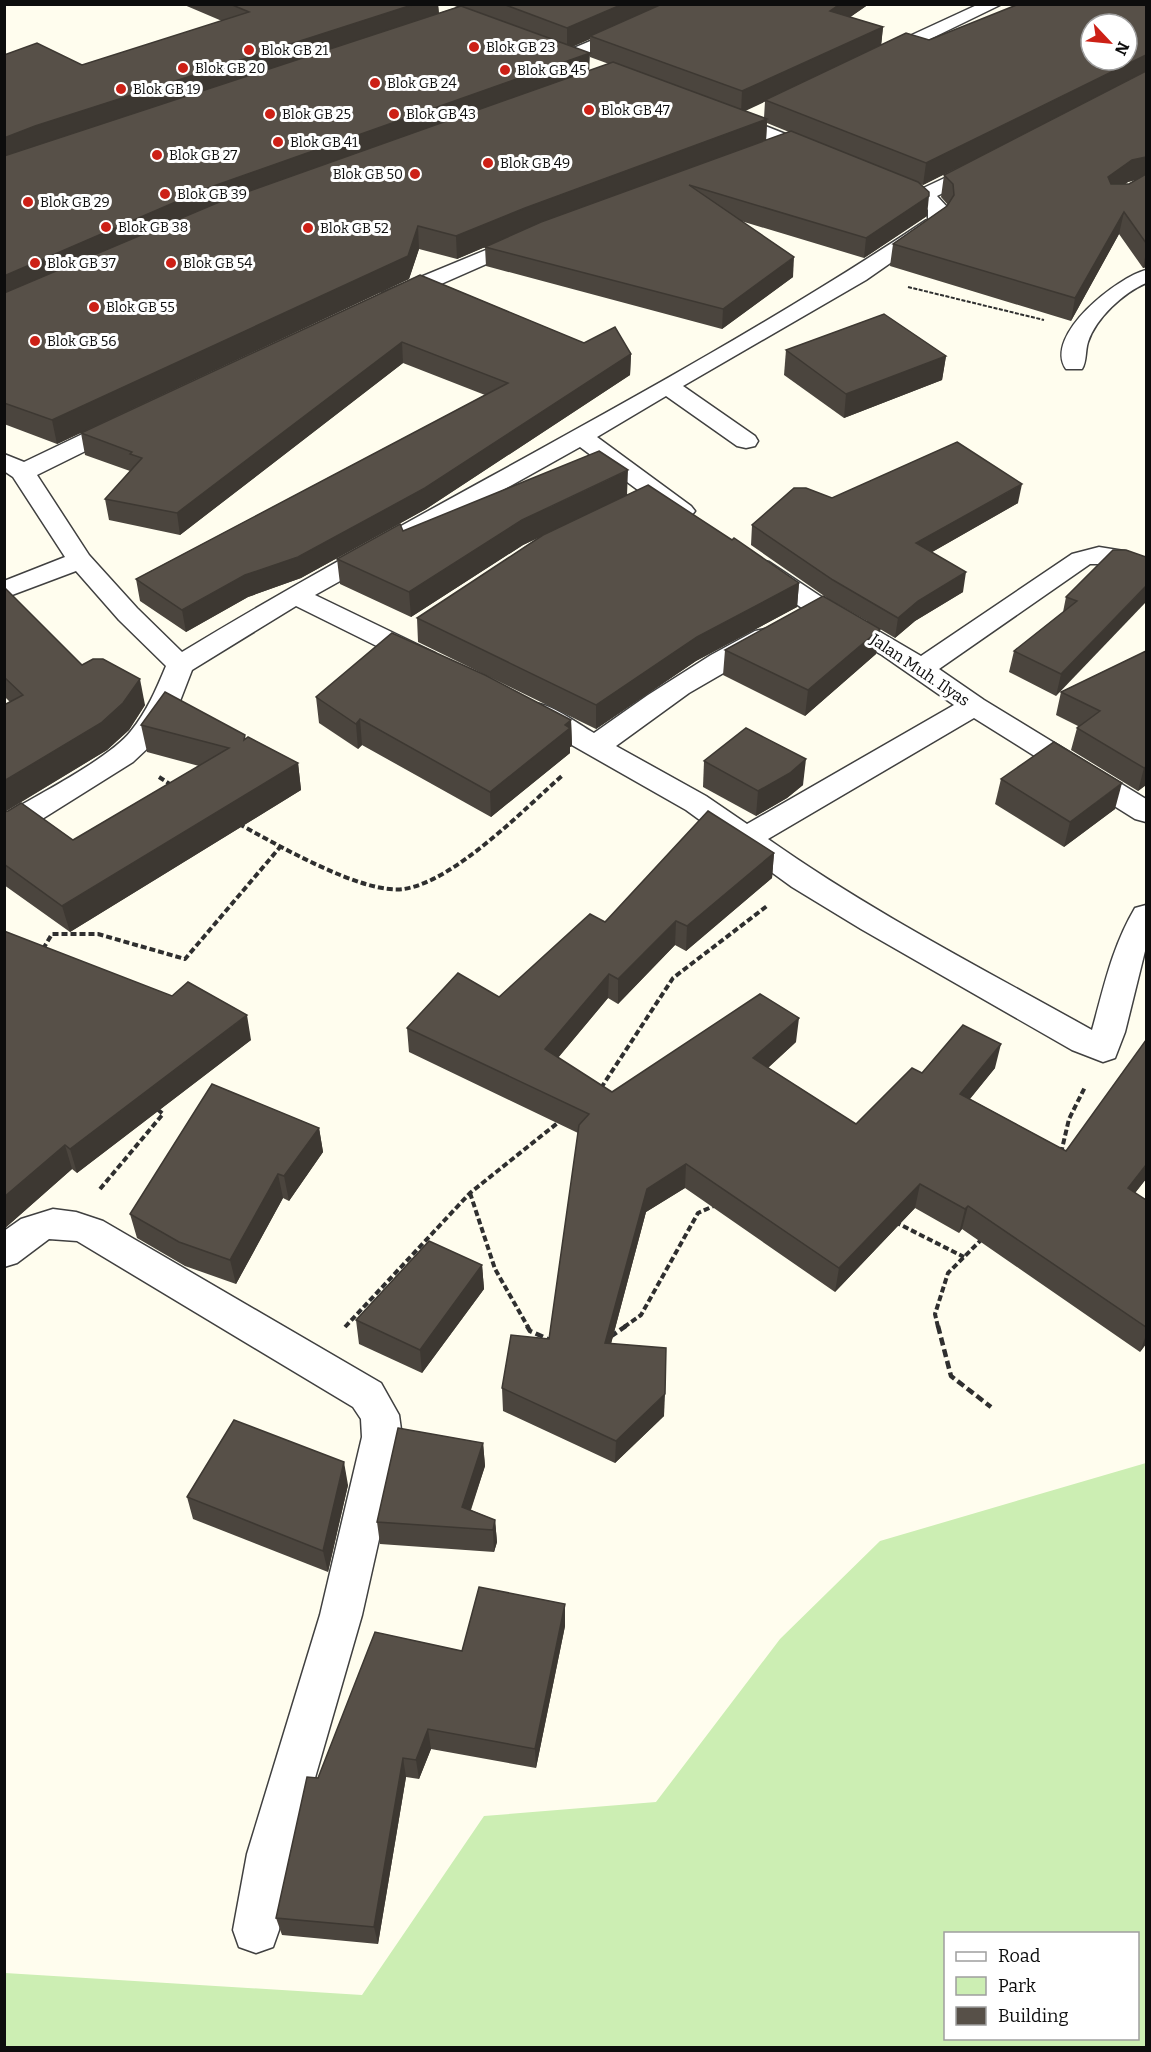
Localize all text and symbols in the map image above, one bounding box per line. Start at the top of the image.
north arrow [1079,12,1139,72]
place label: Blok GB 23 [486,39,555,56]
text: N [1111,39,1133,58]
marker: Blok GB 23 [467,40,481,54]
place label: Blok GB 21 [261,42,328,59]
marker: Blok GB 21 [242,43,256,57]
place label: Blok GB 20 [195,60,265,77]
marker: Blok GB 20 [176,61,190,75]
place label: Blok GB 45 [517,62,586,79]
marker: Blok GB 45 [498,63,512,77]
place label: Blok GB 24 [387,75,457,92]
marker: Blok GB 24 [368,76,382,90]
place label: Blok GB 19 [133,81,201,98]
marker: Blok GB 19 [114,82,128,96]
place label: Blok GB 47 [601,102,670,119]
marker: Blok GB 47 [582,103,596,117]
place label: Blok GB 25 [282,106,351,123]
place label: Blok GB 43 [406,106,476,123]
marker: Blok GB 25 [263,107,277,121]
marker: Blok GB 43 [387,107,401,121]
place label: Blok GB 41 [290,134,358,151]
marker: Blok GB 41 [271,135,285,149]
place label: Blok GB 27 [169,147,237,164]
marker: Blok GB 27 [150,148,164,162]
place label: Blok GB 49 [500,155,570,172]
marker: Blok GB 49 [481,156,495,170]
place label: Blok GB 50 [333,166,403,183]
marker: Blok GB 50 [408,167,422,181]
place label: Blok GB 39 [177,186,247,203]
marker: Blok GB 39 [158,187,172,201]
place label: Blok GB 29 [40,194,110,211]
marker: Blok GB 29 [21,195,35,209]
place label: Blok GB 38 [118,219,188,236]
marker: Blok GB 38 [99,220,113,234]
place label: Blok GB 52 [320,220,389,237]
marker: Blok GB 52 [301,221,315,235]
place label: Blok GB 37 [47,255,116,272]
place label: Blok GB 54 [183,255,252,272]
marker: Blok GB 37 [28,256,42,270]
marker: Blok GB 54 [164,256,178,270]
place label: Blok GB 55 [106,299,175,316]
marker: Blok GB 55 [87,300,101,314]
place label: Blok GB 56 [47,333,117,350]
marker: Blok GB 56 [28,334,42,348]
street label: Jalan Muh. Ilyas [866,629,973,710]
legend [944,1932,1139,2040]
text: Road [998,1945,1041,1967]
text: Park [998,1975,1037,1997]
text: Building [998,2005,1069,2027]

